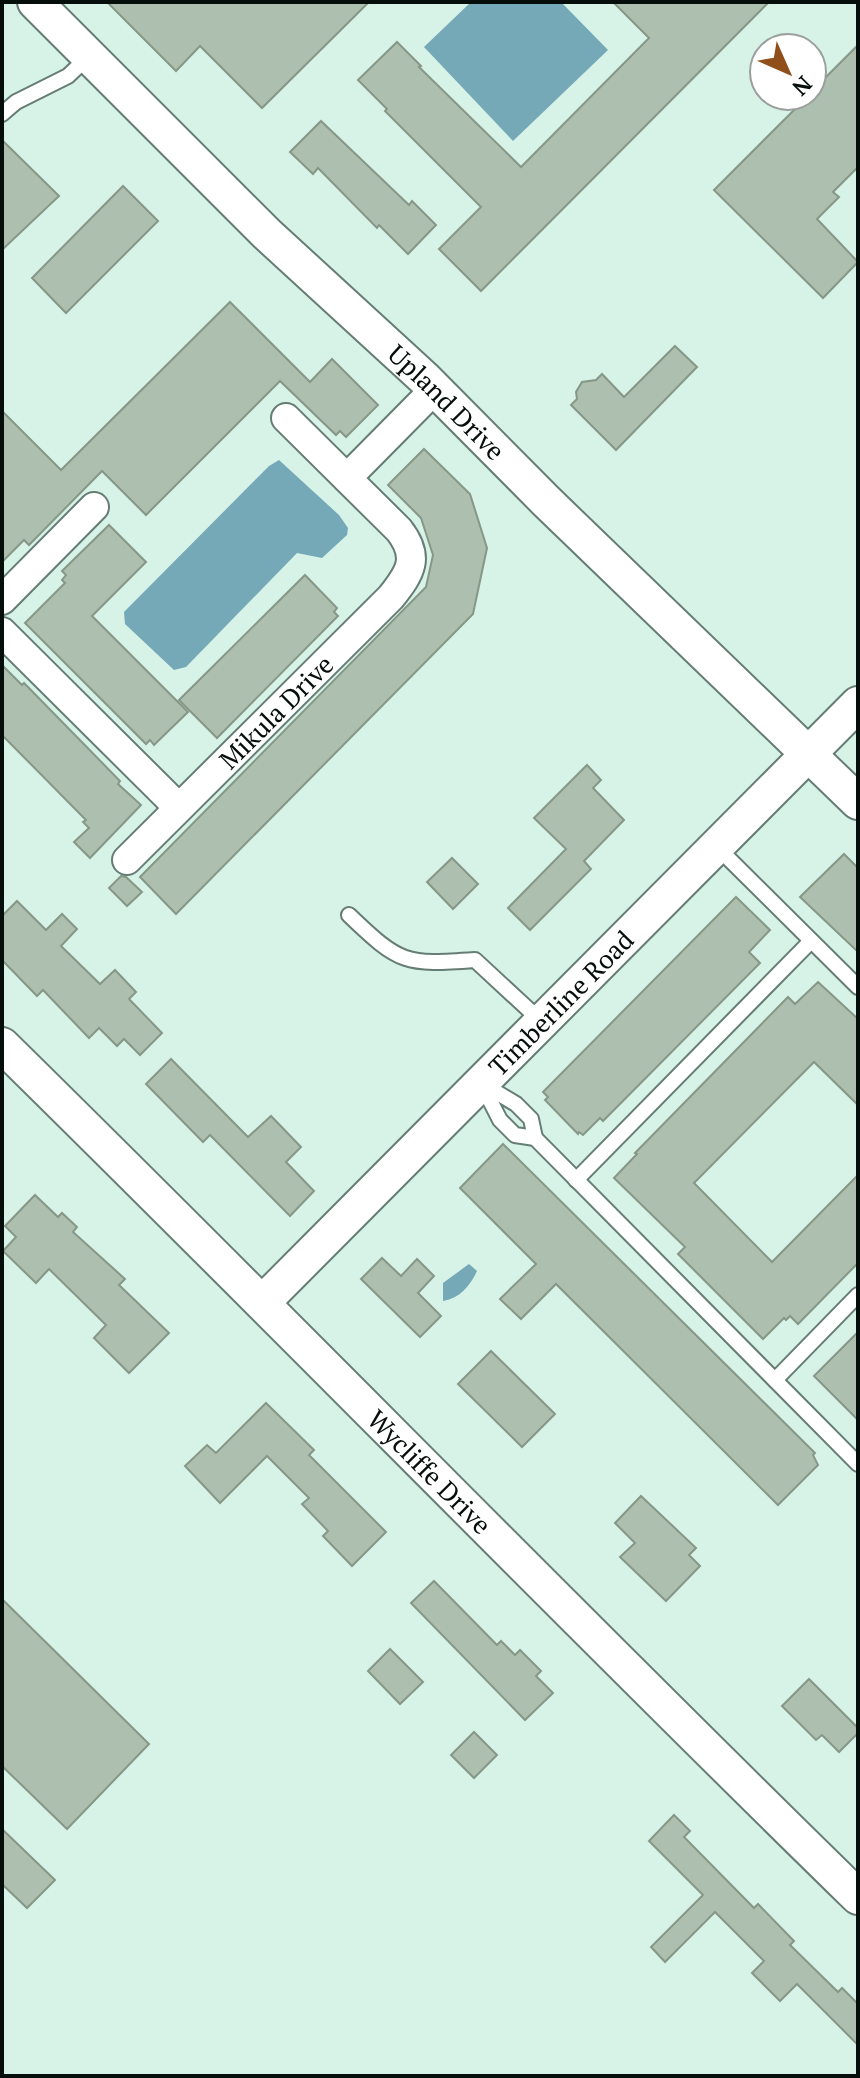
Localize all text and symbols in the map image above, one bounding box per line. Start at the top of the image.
north arrow [748,32,828,112]
text: N [786,70,819,103]
street label: Upland Drive [381,337,513,467]
street label: Mikula Drive [211,647,340,776]
street label: Timberline Road [481,923,640,1083]
street label: Wycliffe Drive [360,1402,499,1541]

